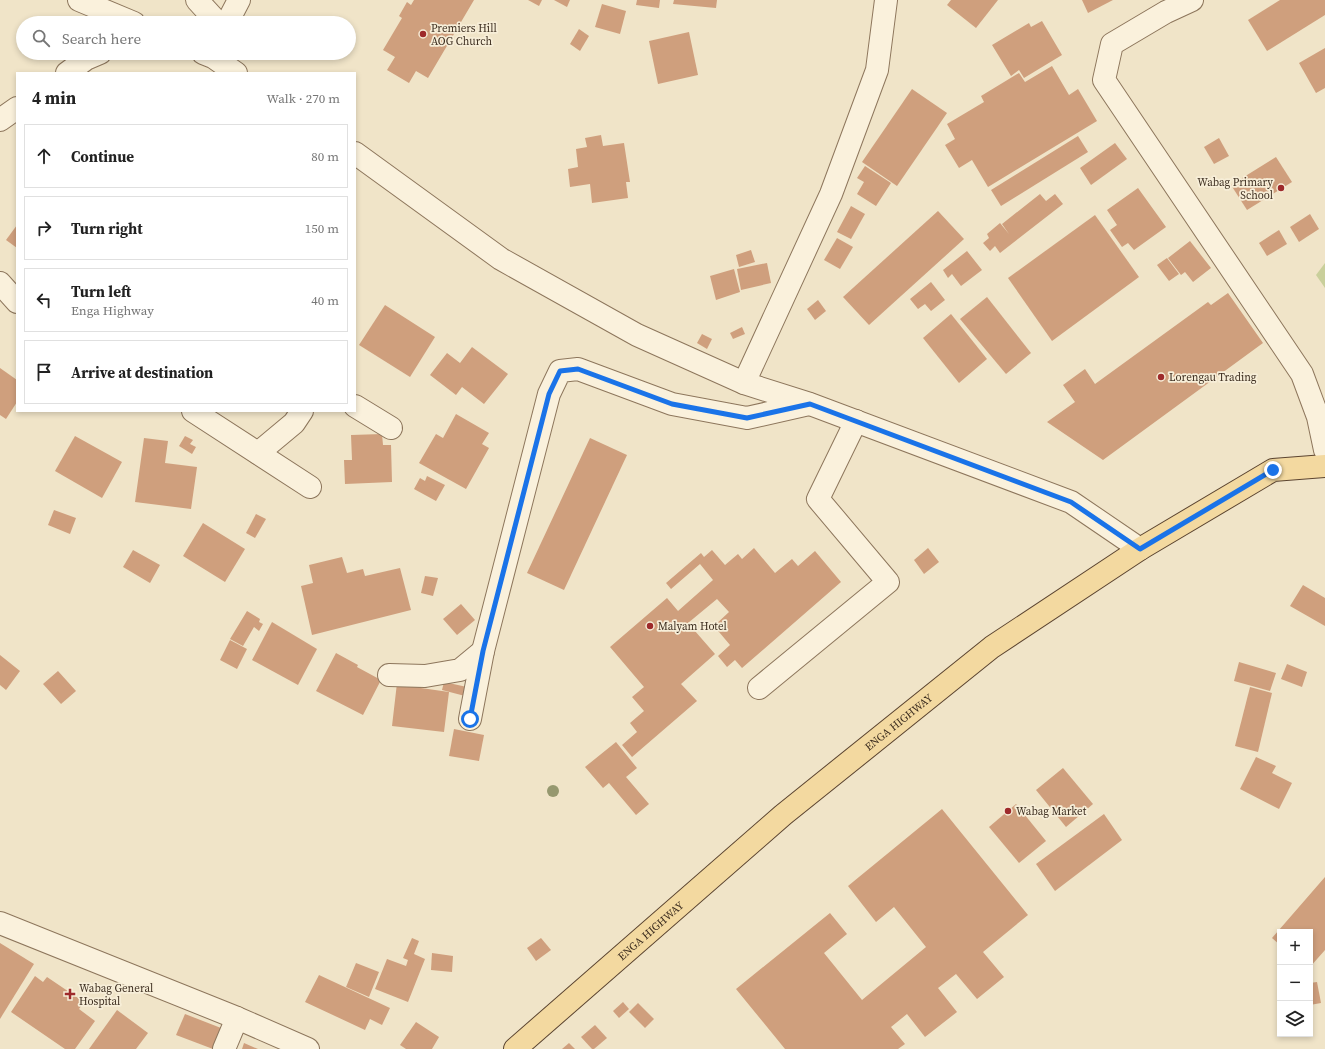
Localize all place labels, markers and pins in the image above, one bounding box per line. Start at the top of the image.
place label: Premiers Hill AOG Church [431,21,497,49]
marker: Premiers Hill AOG Church [418,29,428,39]
place label: Wabag Primary School [1197,175,1273,203]
marker: Wabag Primary School [1276,183,1286,193]
place label: Lorengau Trading [1169,370,1257,385]
marker: Lorengau Trading [1156,372,1166,382]
place label: Malyam Hotel [658,619,727,634]
marker: Malyam Hotel [645,621,655,631]
place label: Wabag Market [1016,804,1087,819]
marker: Wabag Market [1003,806,1013,816]
place label: Wabag General Hospital [79,981,153,1009]
marker: Wabag General Hospital [64,988,76,1000]

